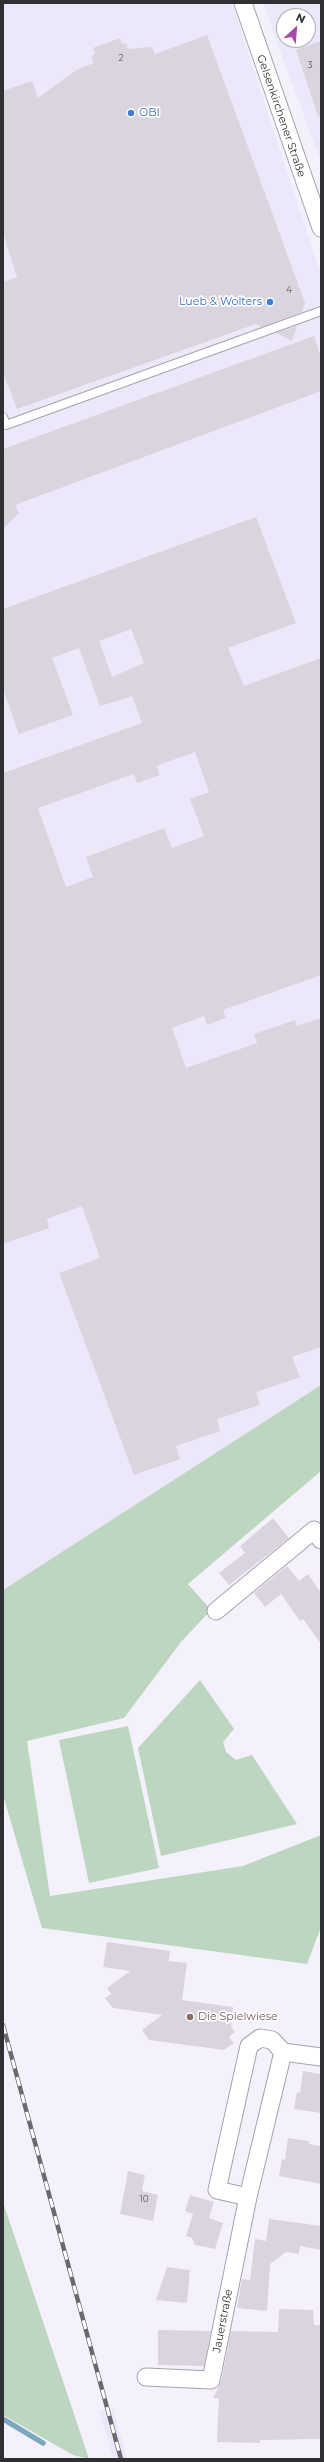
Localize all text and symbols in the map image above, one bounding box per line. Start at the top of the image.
north arrow [276,8,316,48]
text: N [294,10,308,26]
house number: 2 [118,53,124,63]
street label: Gelsenkirchener Straße [254,53,308,179]
house number: 3 [307,60,313,70]
place label: OBI [139,106,160,120]
marker: OBI [126,108,136,118]
house number: 4 [286,285,292,295]
place label: Lueb & Wolters [179,295,262,309]
marker: Lueb & Wolters [265,297,275,307]
place label: Die Spielwiese [198,2010,278,2024]
marker: Die Spielwiese [185,2012,195,2022]
house number: 10 [139,2194,149,2204]
street label: Jauerstraße [210,2288,236,2354]

